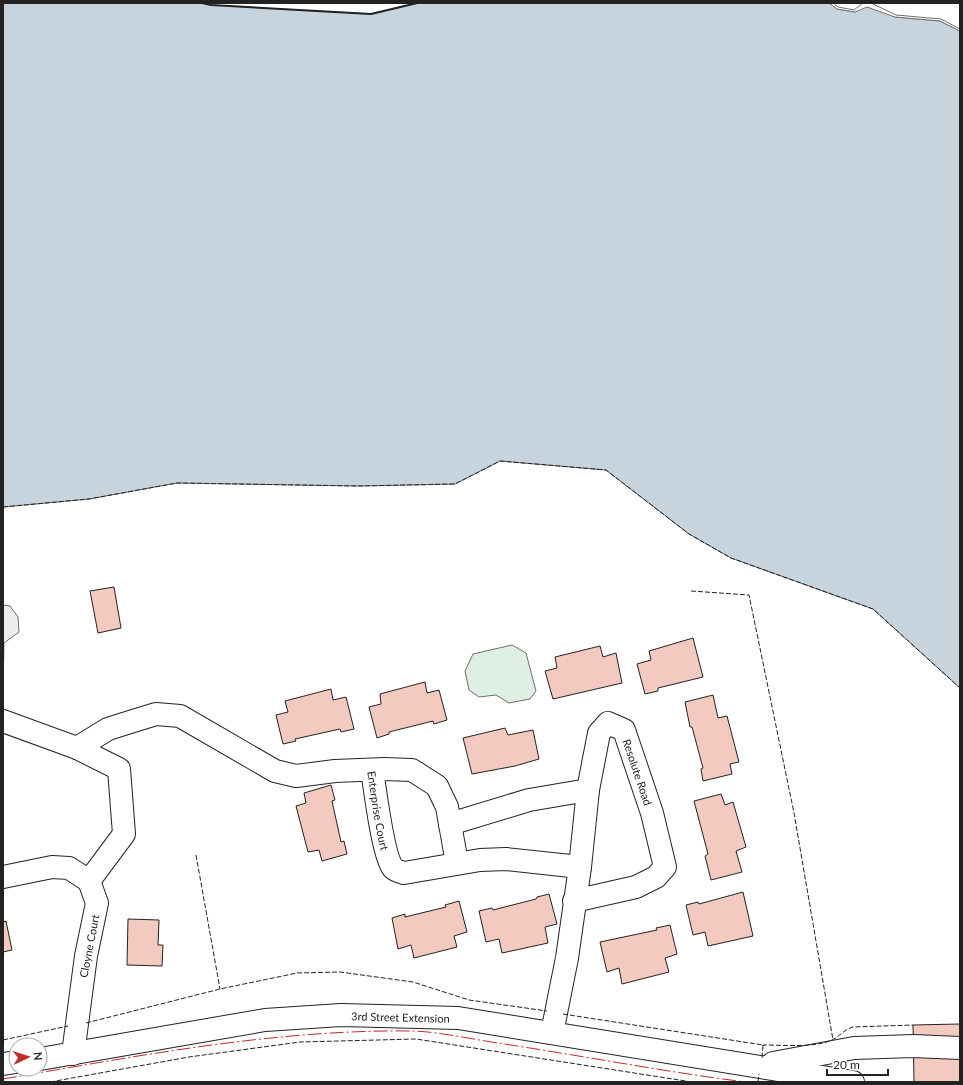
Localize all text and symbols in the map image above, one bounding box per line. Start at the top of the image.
street label: Resolute Road [621,737,655,807]
street label: Enterprise Court [366,770,392,852]
street label: Cloyne Court [77,913,101,979]
street label: 3rd Street Extension [351,1009,450,1024]
north arrow [8,1037,48,1077]
scale bar [827,1051,888,1077]
text: N [32,1052,45,1061]
text: 20 m [833,1057,860,1072]

